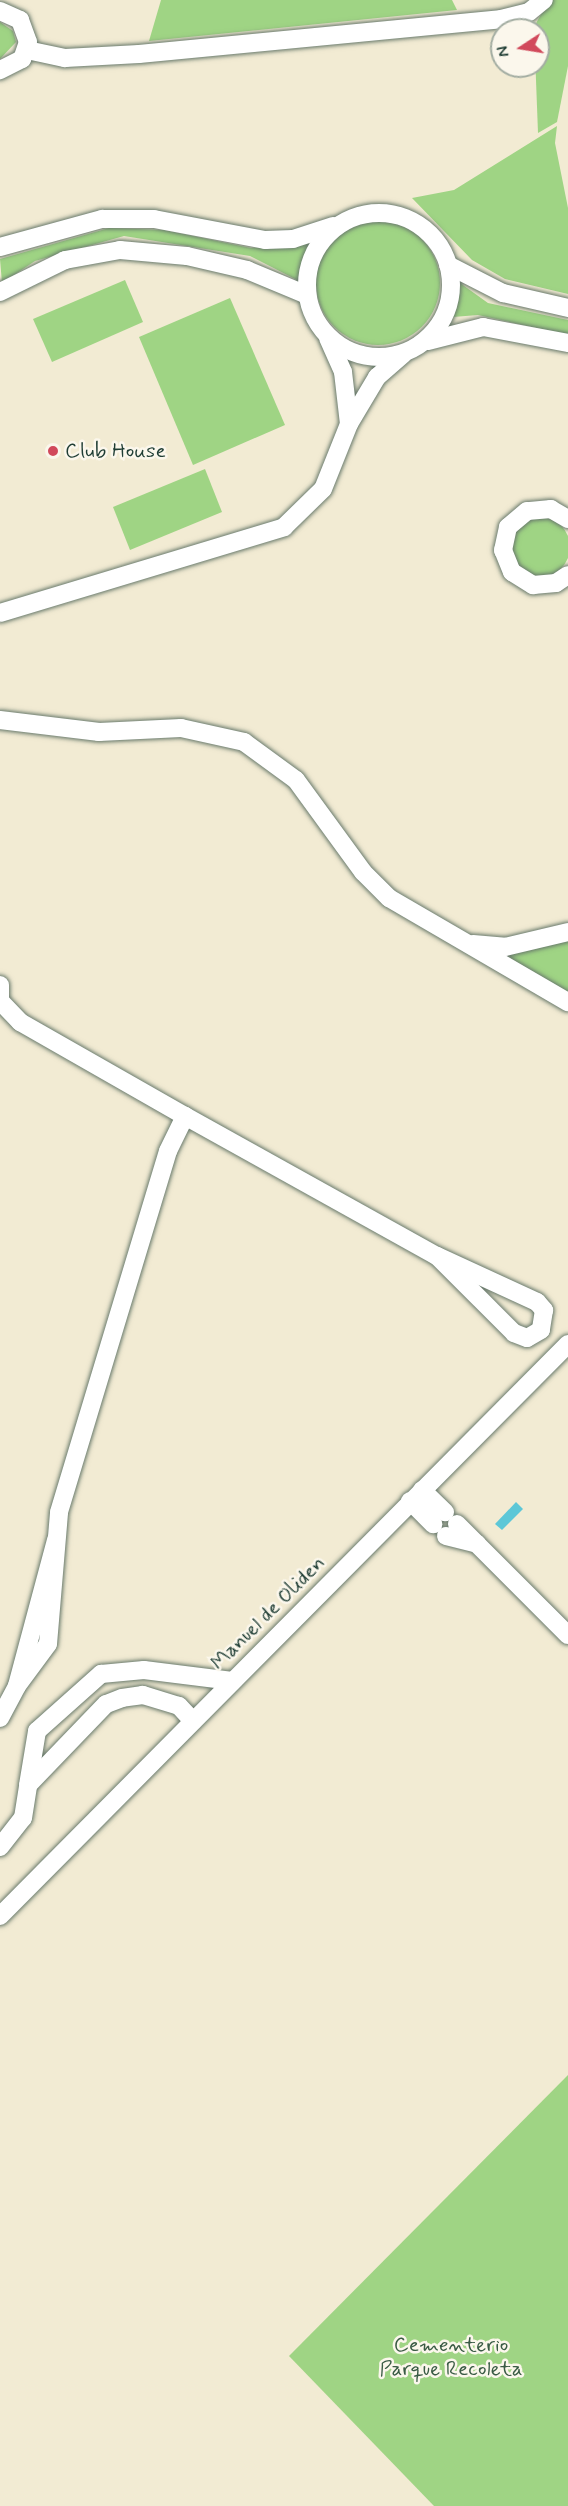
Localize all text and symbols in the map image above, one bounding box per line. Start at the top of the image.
north arrow [490,18,550,78]
text: N [492,44,515,59]
place label: Club House [65,438,162,464]
marker: Club House [46,444,60,458]
street label: Manuel de Oliden [205,1550,331,1676]
park label: Cementerio Parque Recoleta [380,2332,522,2382]

